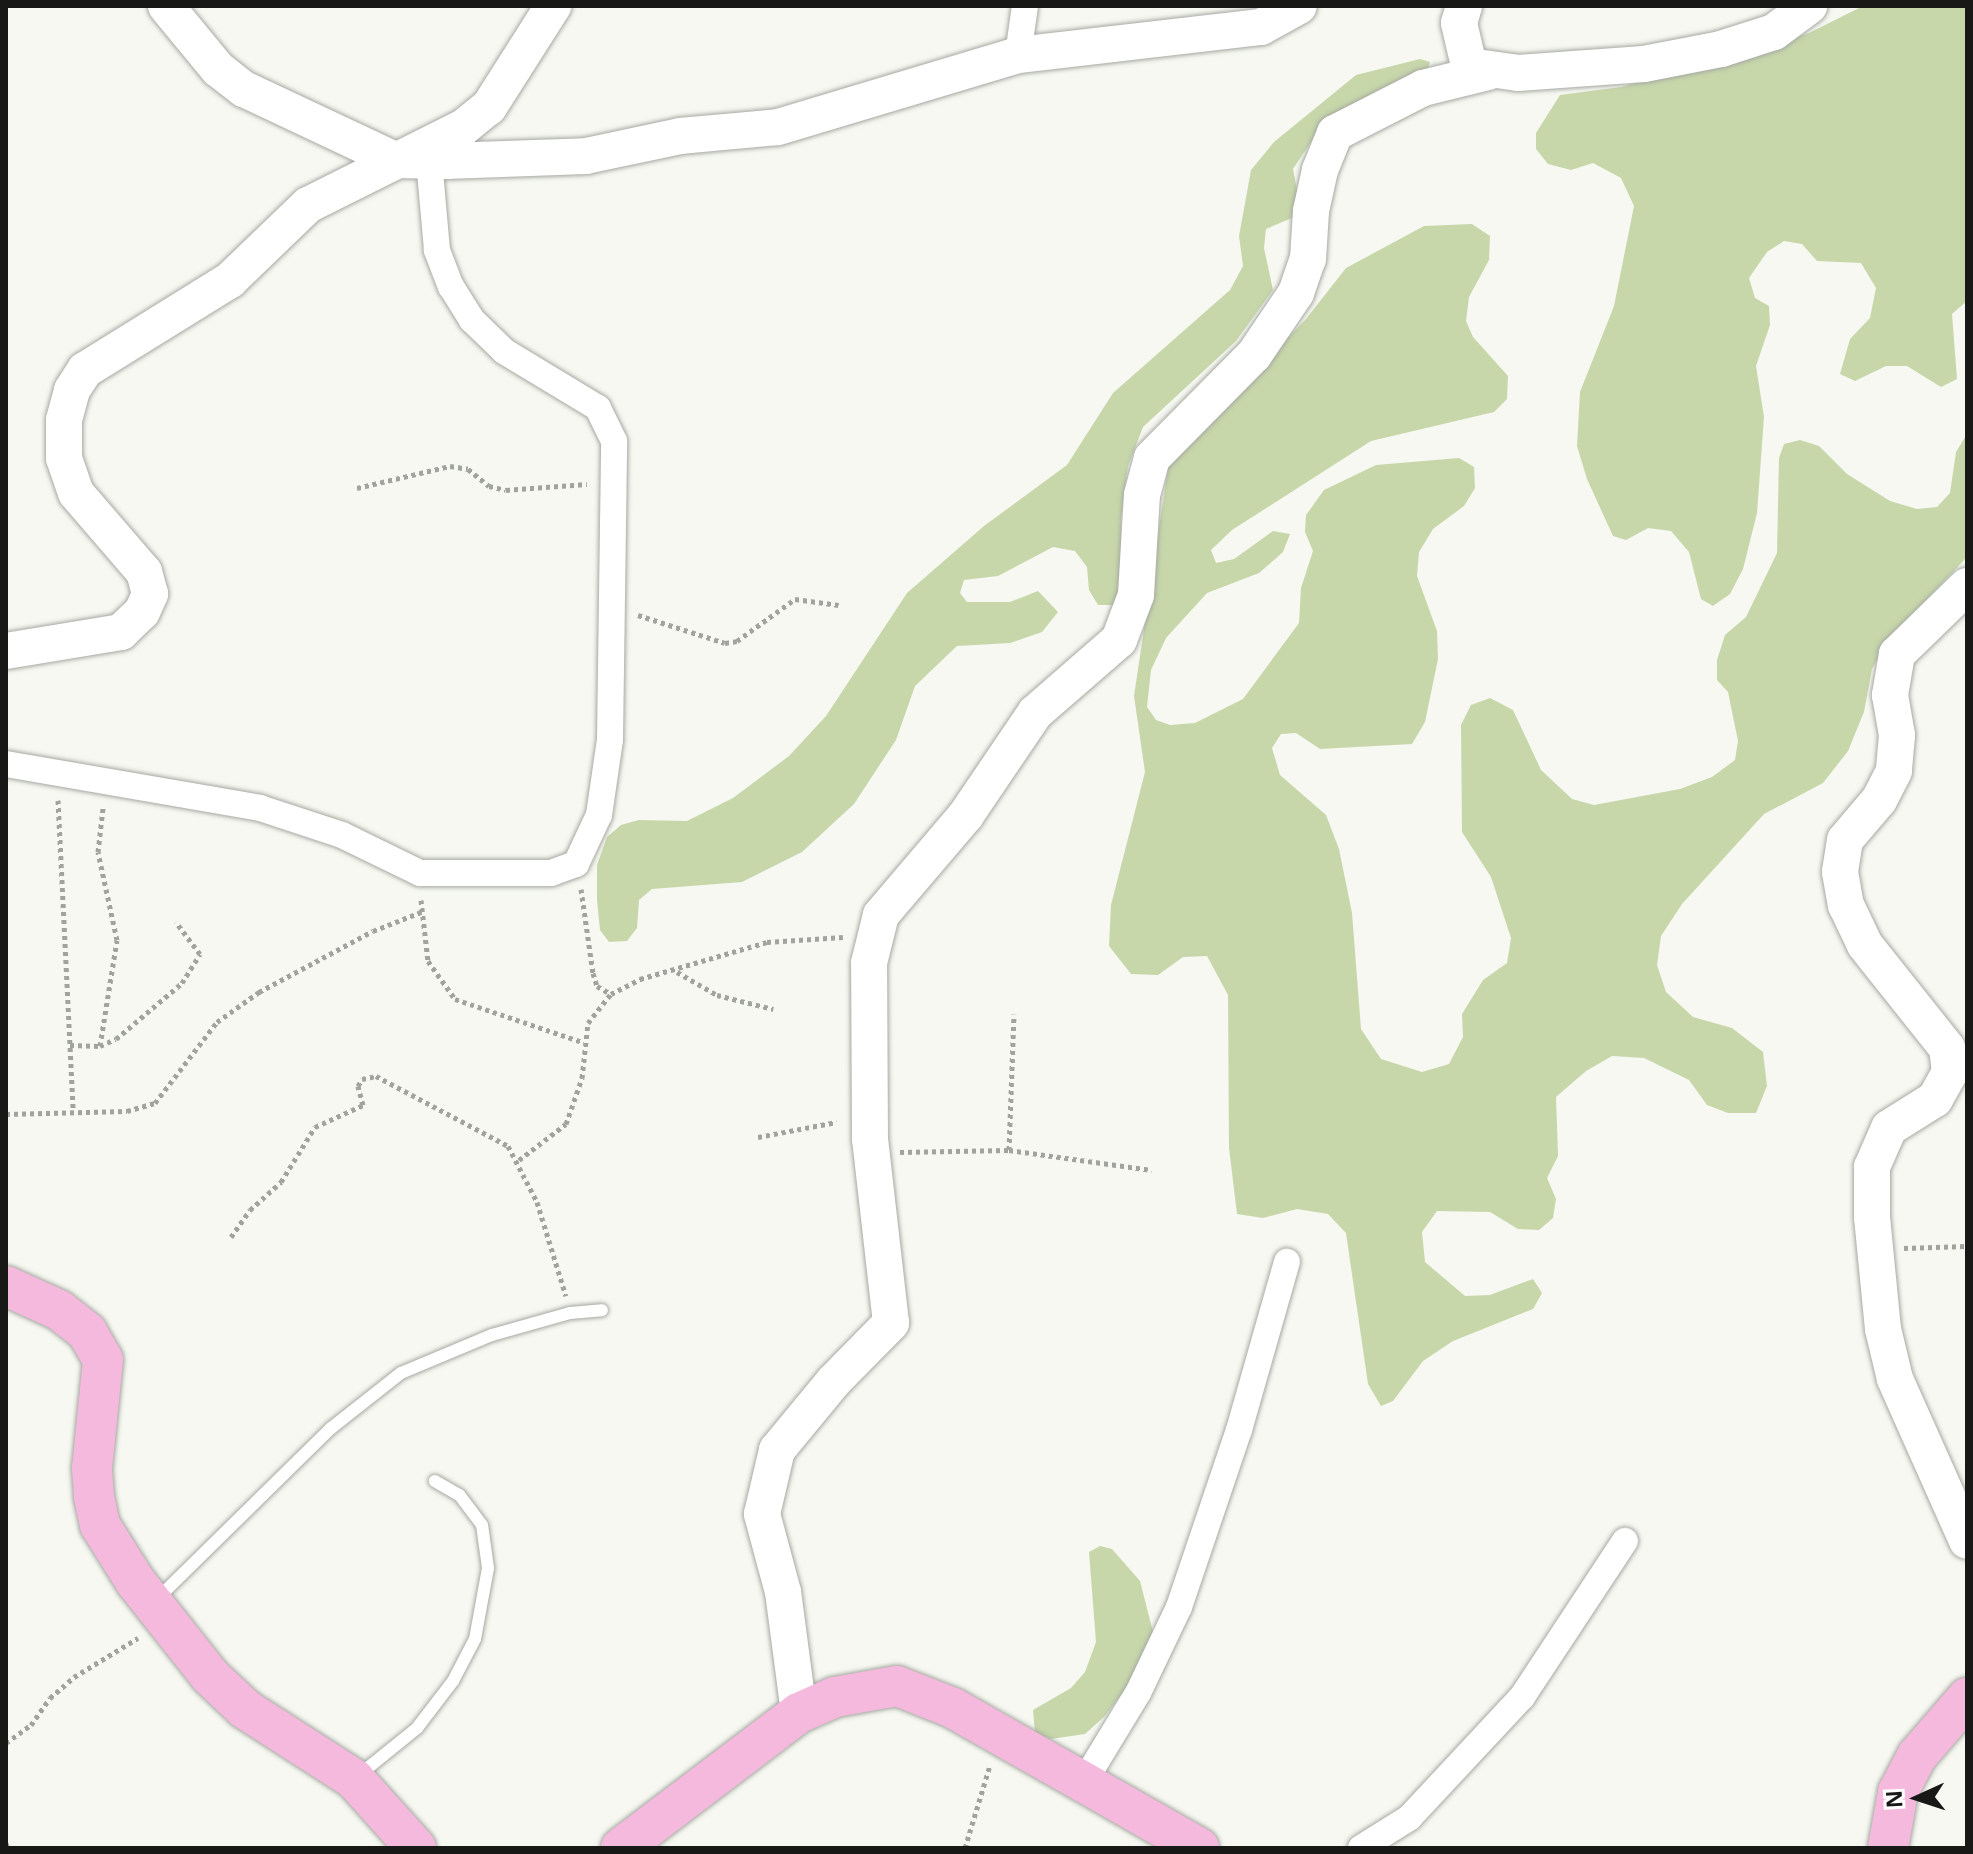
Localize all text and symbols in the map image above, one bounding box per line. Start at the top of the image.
north arrow [1877,1758,1957,1838]
text: N [1878,1790,1908,1809]

